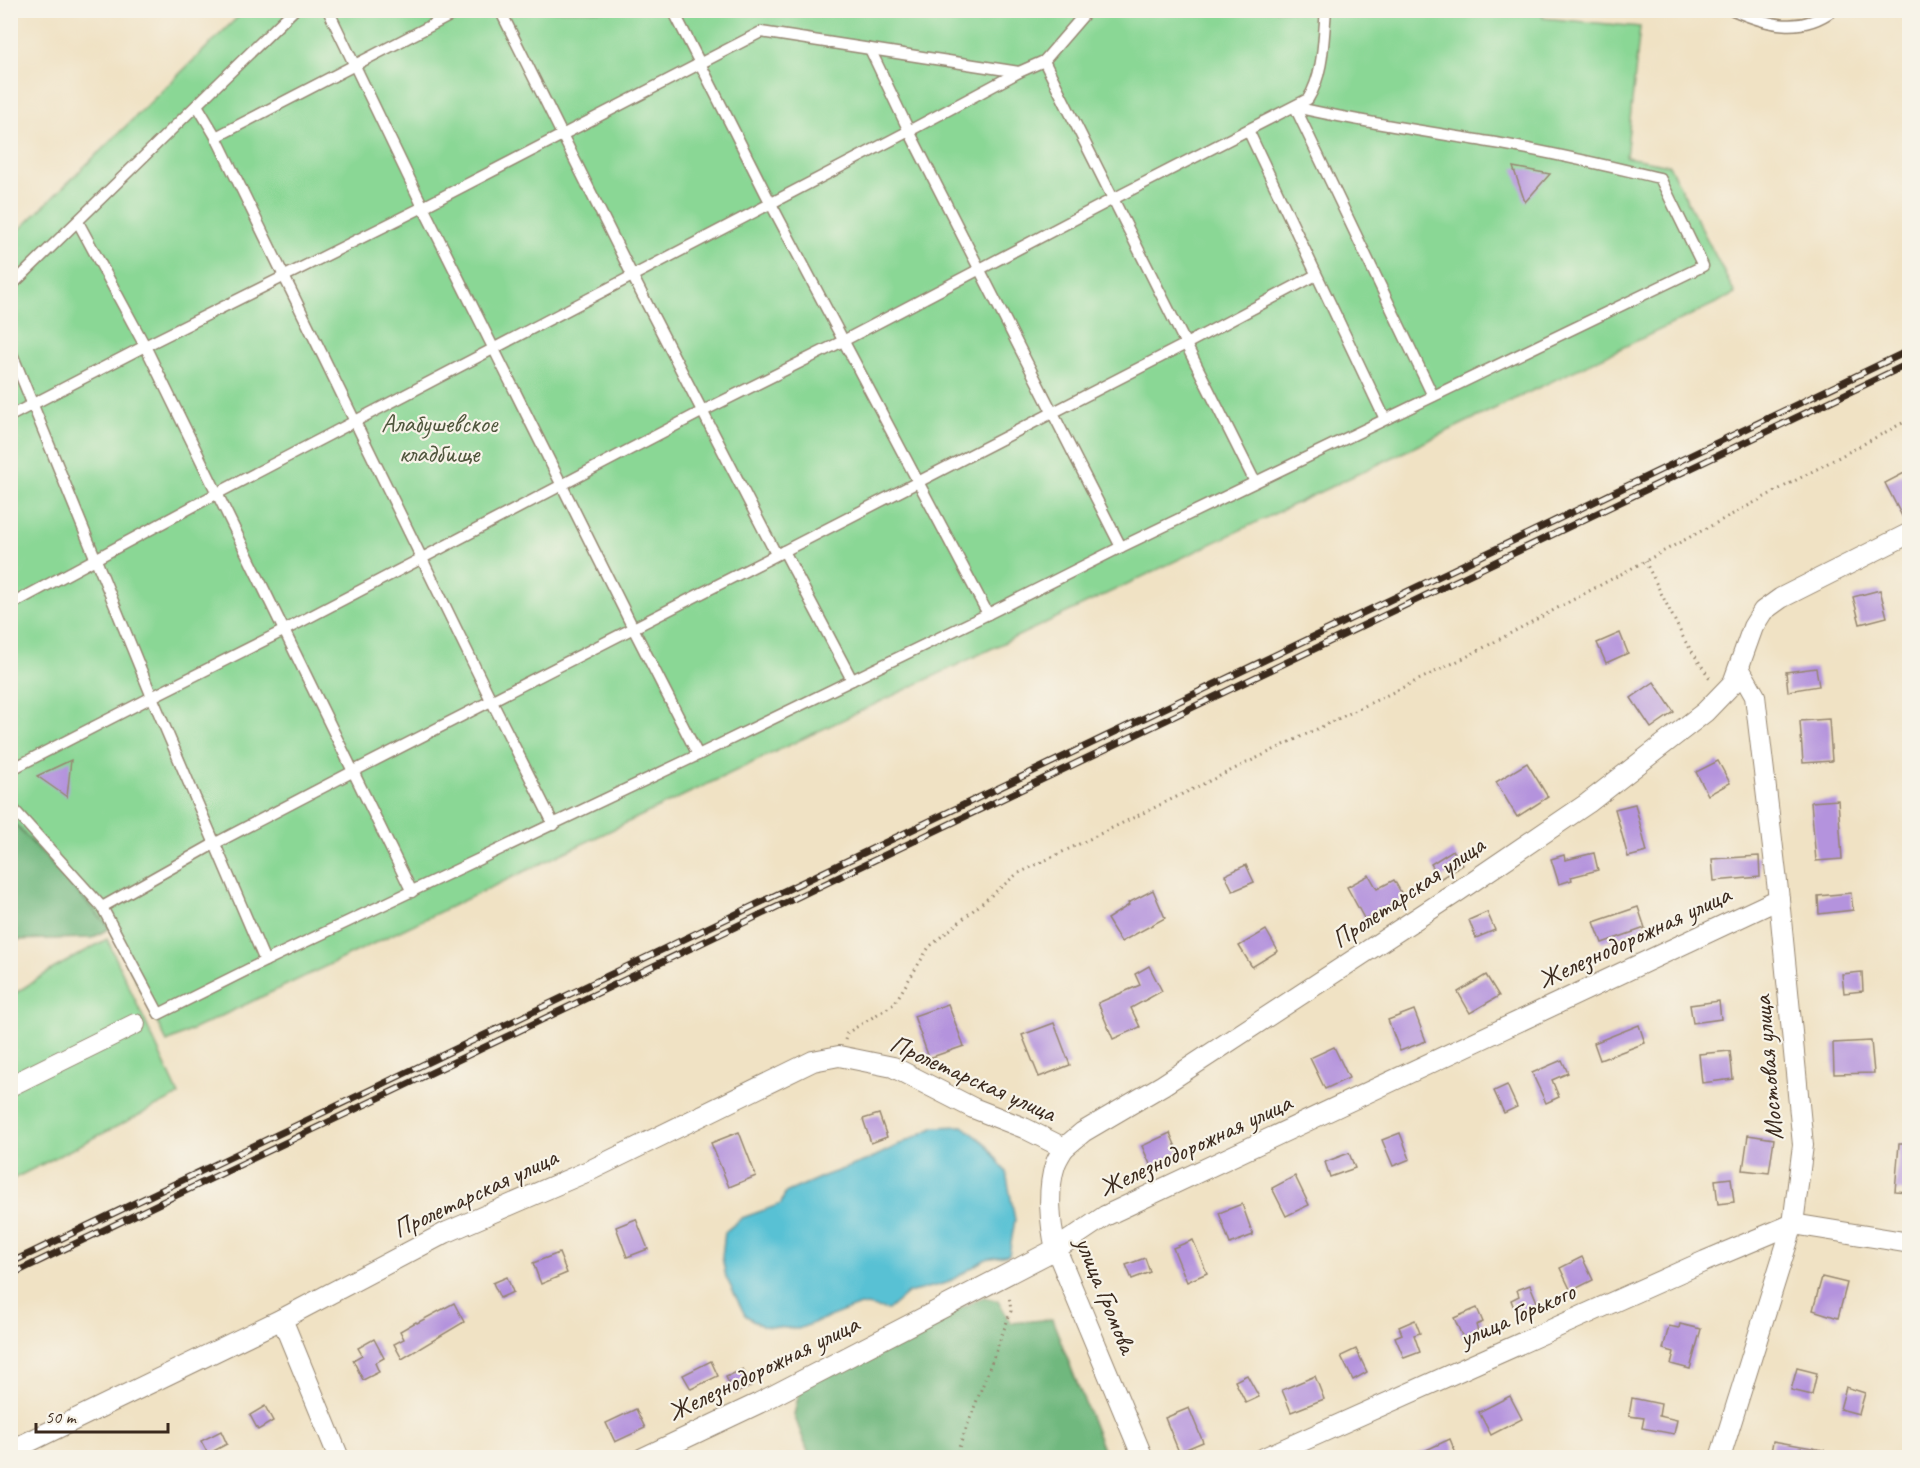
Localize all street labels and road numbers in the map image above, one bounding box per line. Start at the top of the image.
street label: Пролетарская улица [1325,828,1492,955]
street label: Железнодорожная улица [1532,877,1737,996]
street label: Мостовая улица [1745,993,1791,1142]
street label: Пролетарская улица [885,1027,1062,1130]
street label: Железнодорожная улица [1093,1085,1298,1204]
street label: Пролетарская улица [387,1140,564,1246]
street label: улица Громова [1067,1230,1145,1360]
street label: улица Горького [1452,1274,1582,1356]
street label: Железнодорожная улица [662,1307,866,1429]

